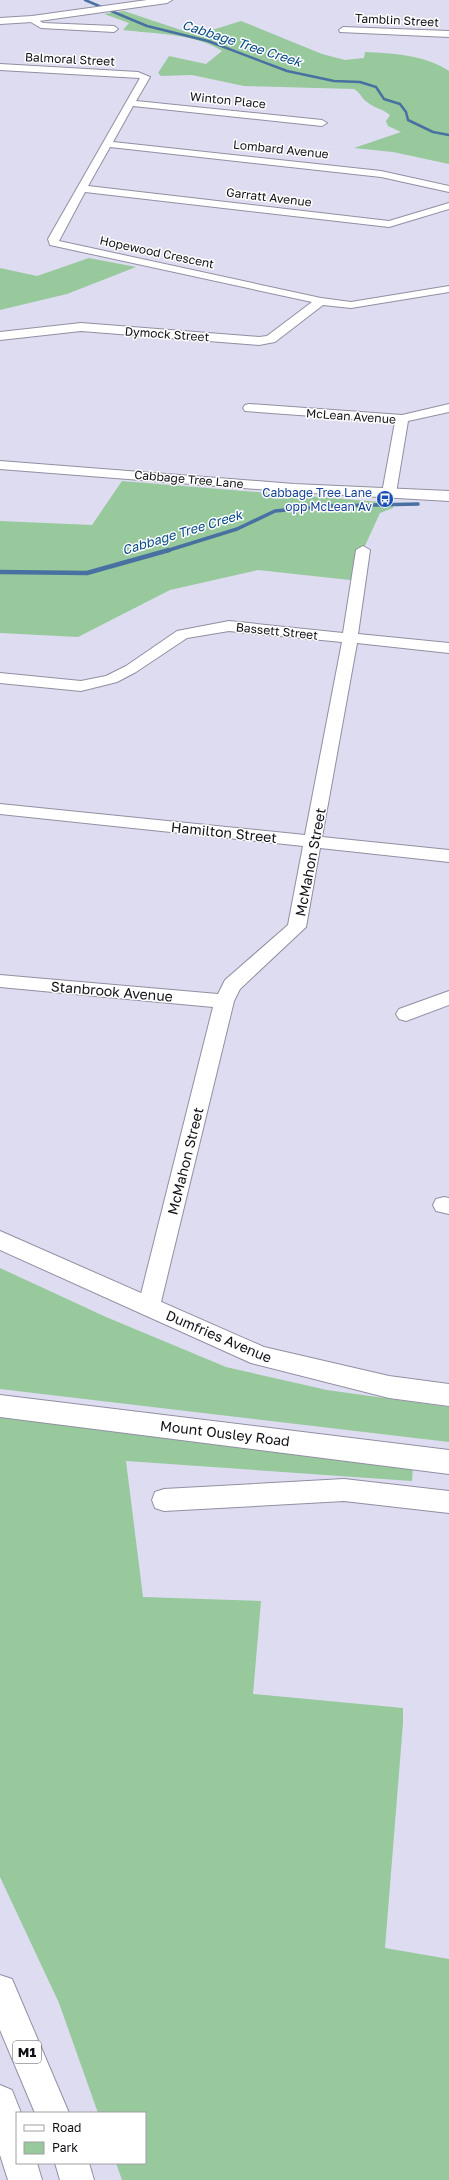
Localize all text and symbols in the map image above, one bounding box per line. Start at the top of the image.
street label: Tamblin Street [355,10,440,30]
water label: Cabbage Tree Creek [180,16,305,70]
street label: Balmoral Street [25,49,116,69]
street label: Winton Place [189,89,267,111]
street label: Lombard Avenue [232,137,330,161]
street label: Garratt Avenue [225,184,313,210]
street label: Hopewood Crescent [98,233,216,271]
street label: Dymock Street [124,324,210,344]
street label: McLean Avenue [306,405,396,427]
street label: Cabbage Tree Lane [134,467,244,491]
place label: Cabbage Tree Lane opp McLean Av [262,485,372,514]
bus stop icon: Cabbage Tree Lane opp McLean Av [375,489,395,509]
water label: Cabbage Tree Creek [120,506,246,558]
street label: Bassett Street [235,619,319,643]
street label: McMahon Street [291,806,329,918]
street label: Hamilton Street [170,818,278,846]
street label: Stanbrook Avenue [50,977,174,1005]
street label: McMahon Street [163,1105,207,1217]
street label: Dumfries Avenue [163,1306,275,1366]
street label: Mount Ousley Road [159,1417,291,1449]
road number: M1 [13,2041,41,2063]
legend [16,2112,146,2164]
text: Road [52,2120,81,2135]
text: Park [52,2140,78,2155]

